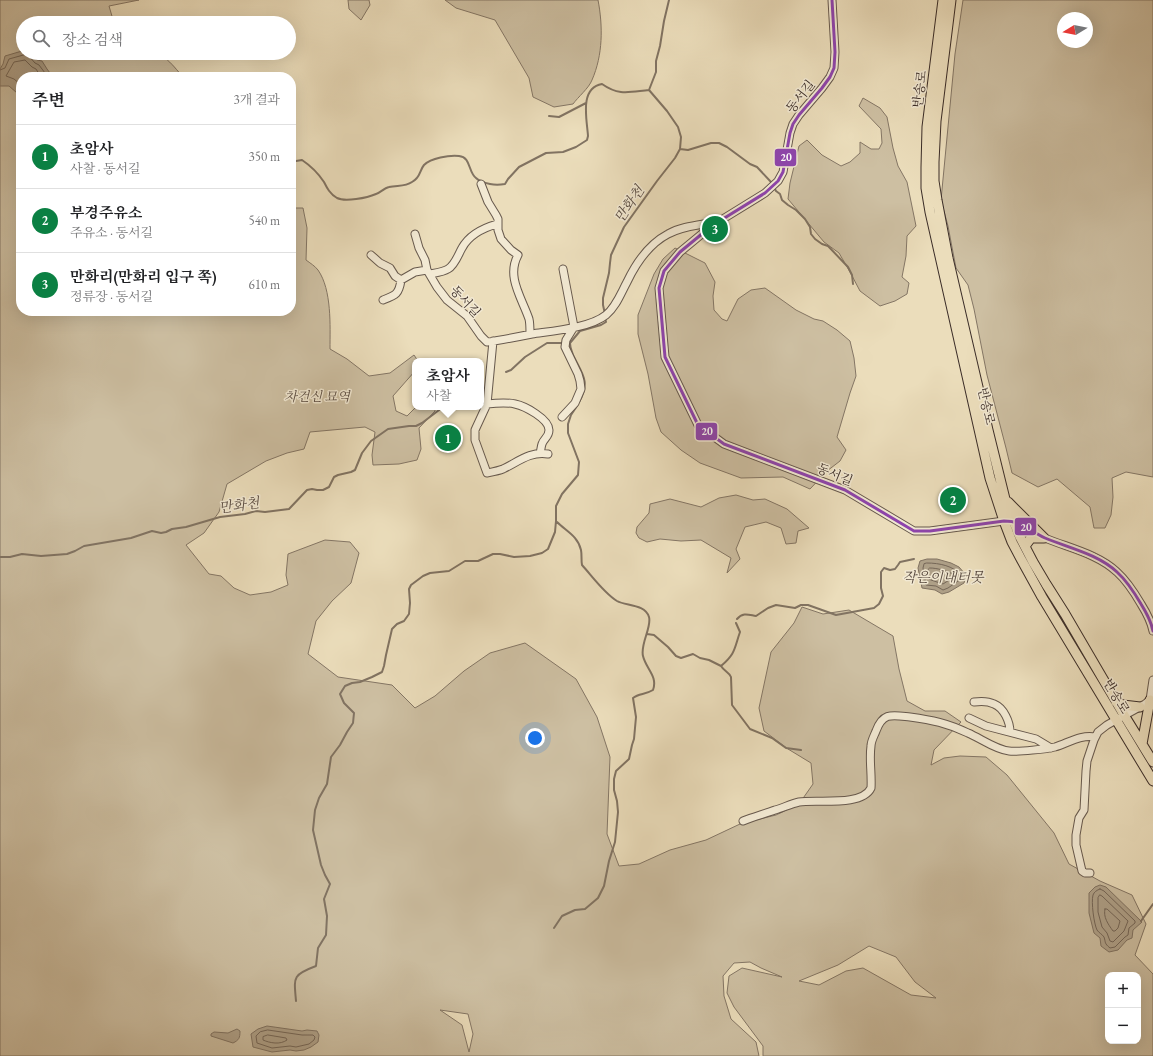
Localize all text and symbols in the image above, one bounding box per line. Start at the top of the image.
north arrow [1057,12,1093,48]
search box [16,16,296,60]
icon: search [30,27,52,49]
text: 장소 검색 [62,30,123,49]
street label: 반송로 [909,69,930,109]
street label: 동서길 [782,76,819,116]
text: 주변 [32,89,65,111]
text: 3개 결과 [233,91,280,108]
text: 초암사 [70,139,113,158]
text: 1 [42,148,48,165]
text: 350 m [249,148,280,165]
line badge: 20 [774,148,797,167]
text: 20 [780,150,792,164]
text: 사찰 · 동서길 [70,160,141,177]
water label: 만화천 [610,181,649,226]
text: 부경주유소 [70,203,142,222]
text: 2 [42,212,48,229]
text: 540 m [249,212,280,229]
pin: 3 [702,214,728,244]
text: 주유소 · 동서길 [70,224,153,241]
text: 만화리(만화리 입구 쪽) [70,267,217,286]
text: 3 [42,276,48,293]
text: 610 m [249,276,280,293]
street label: 동서길 [447,282,485,321]
text: 정류장 · 동서길 [70,288,153,305]
popup [412,358,484,410]
text: 초암사 [426,366,470,385]
street label: 반송로 [974,386,999,427]
text: 사찰 [426,387,451,404]
park label: 차건신 묘역 [284,388,351,405]
line badge: 20 [695,422,718,441]
pin: 1 [435,423,461,453]
text: 20 [701,424,713,438]
street label: 동서길 [814,460,855,489]
pin: 2 [940,485,966,515]
water label: 만화천 [218,493,262,517]
line badge: 20 [1014,517,1037,536]
text: 20 [1020,520,1032,534]
water label: 작은이내터못 [902,568,985,586]
street label: 반송로 [1100,676,1134,717]
your location [525,728,545,748]
map controls [1105,972,1141,1044]
button: + [1105,972,1141,1008]
button: − [1105,1008,1141,1044]

